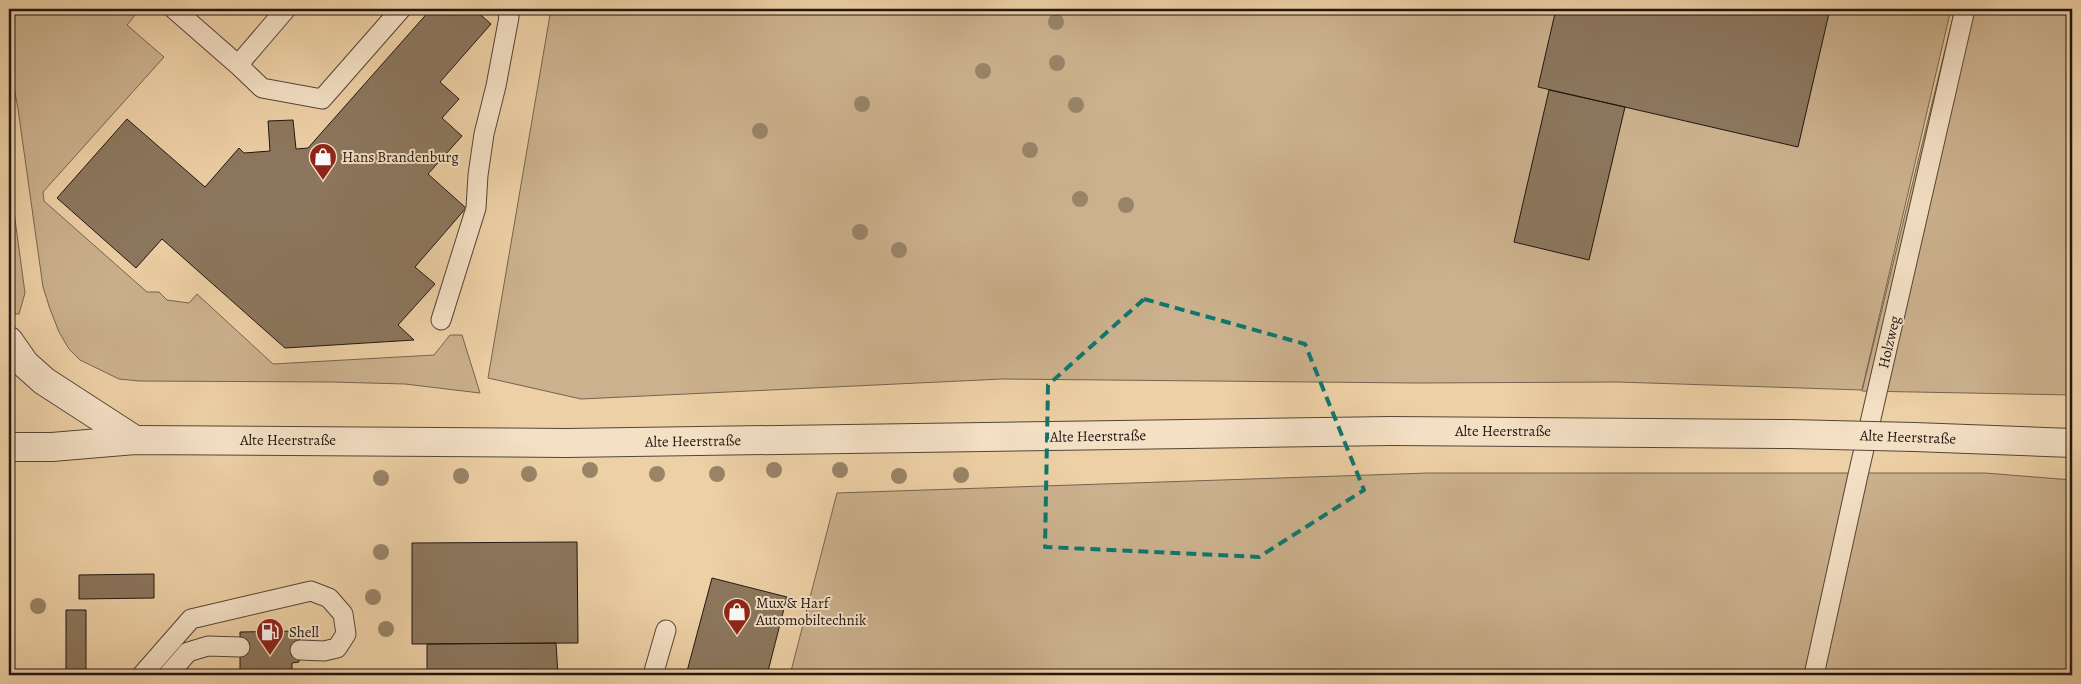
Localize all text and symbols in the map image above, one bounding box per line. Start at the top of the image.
shop icon: Hans Brandenburg [308,142,338,181]
place label: Hans Brandenburg [342,147,459,167]
street label: Holzweg [1873,313,1905,370]
street label: Alte Heerstraße [1454,421,1551,441]
street label: Alte Heerstraße [1049,425,1146,447]
street label: Alte Heerstraße [1859,425,1957,449]
street label: Alte Heerstraße [239,430,336,450]
street label: Alte Heerstraße [644,430,741,452]
place label: Mux & Harf Automobiltechnik [755,593,867,630]
shop icon: Mux & Harf Automobiltechnik [722,597,752,636]
fuel station icon: Shell [255,617,285,656]
place label: Shell [289,622,319,642]

